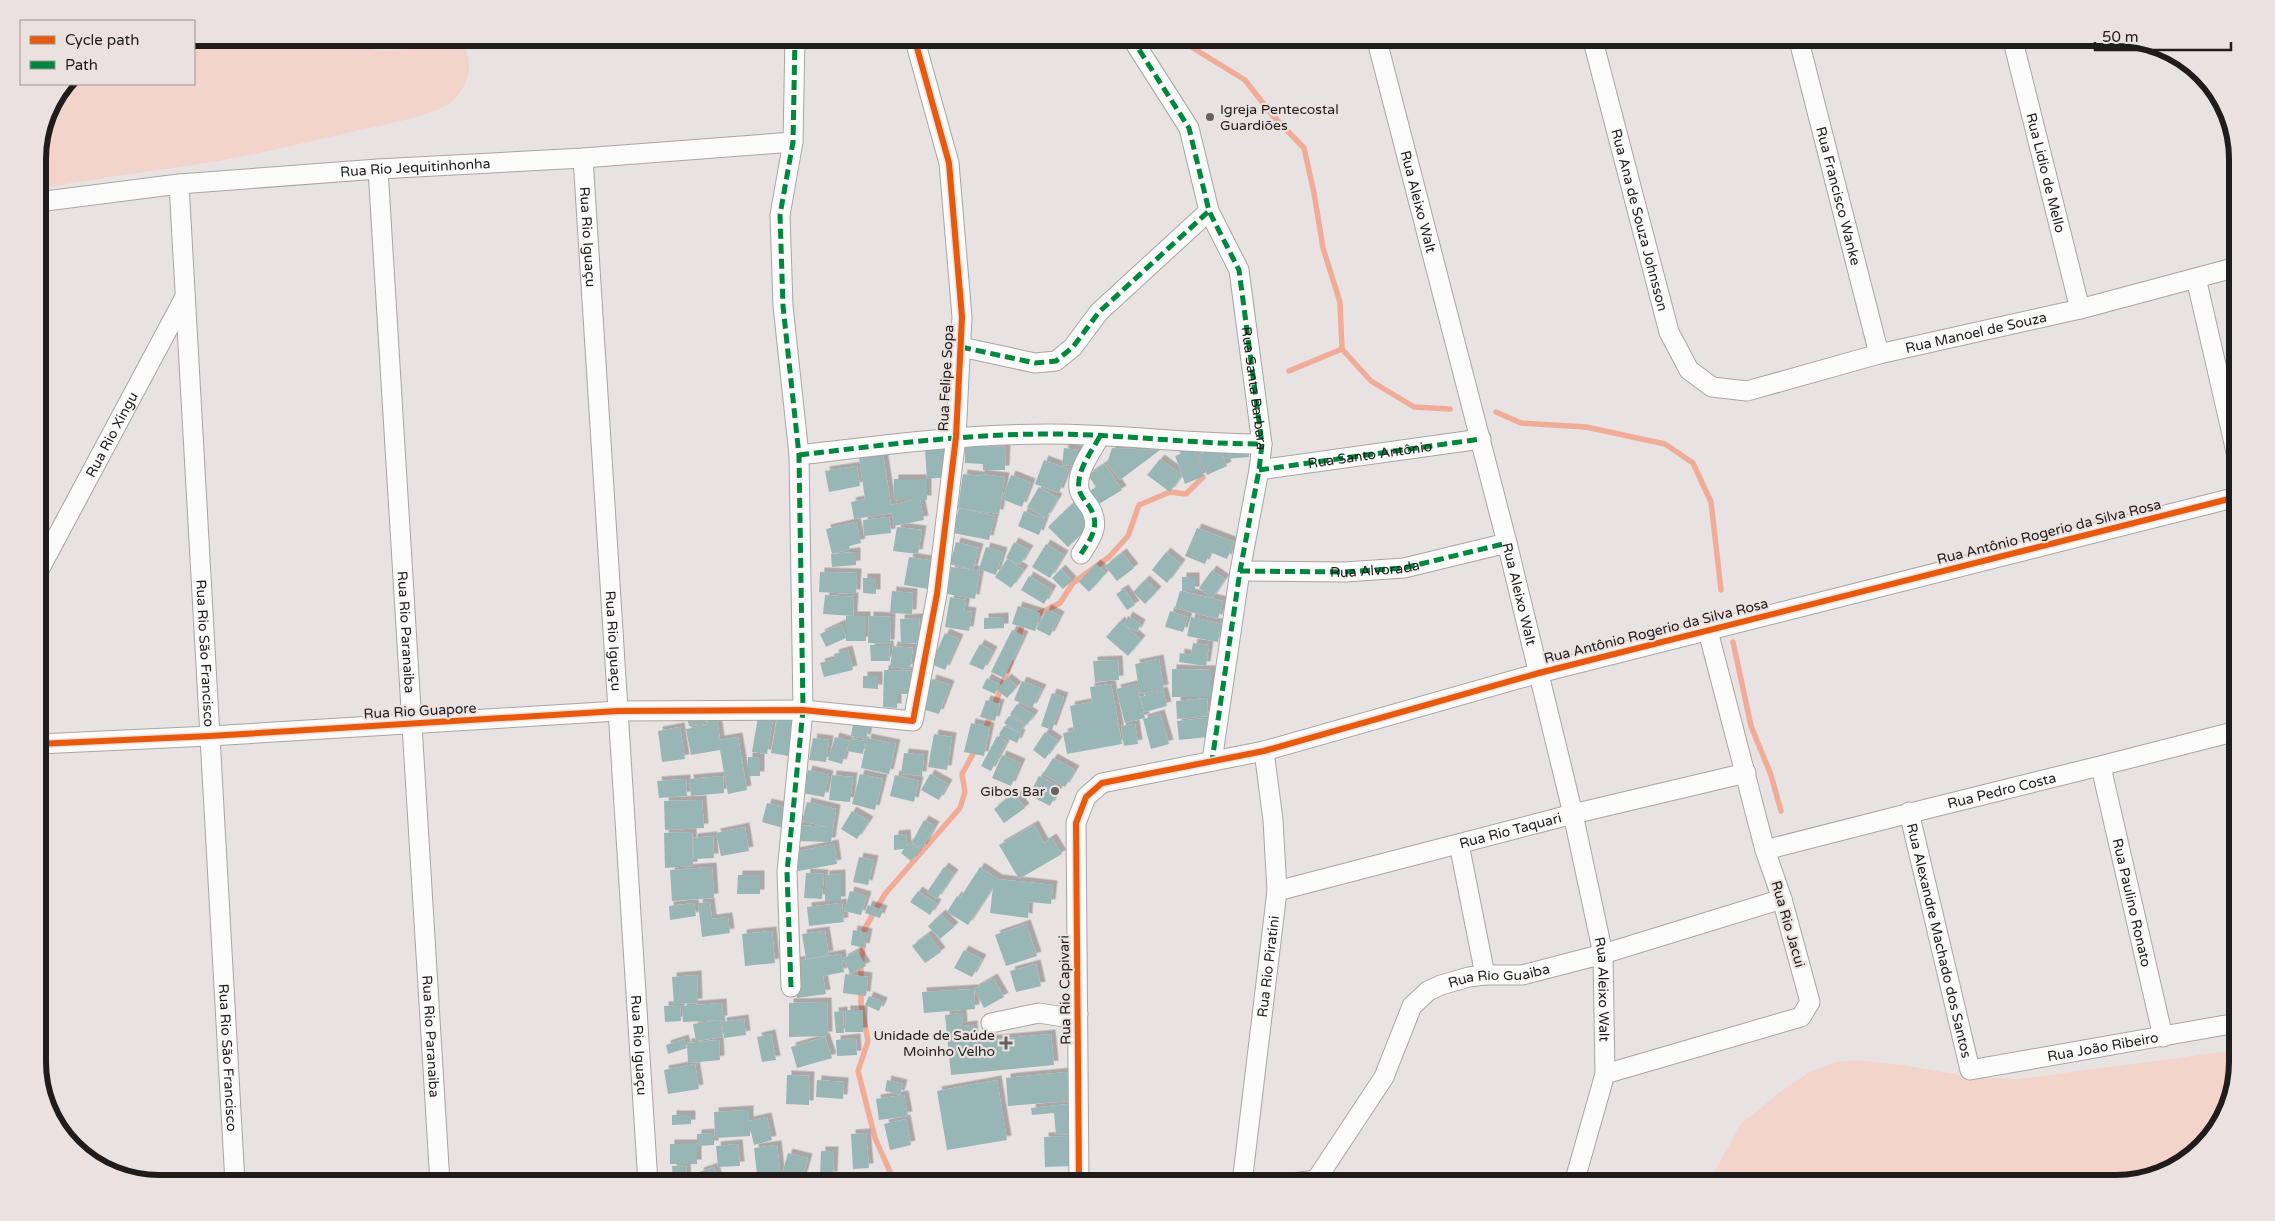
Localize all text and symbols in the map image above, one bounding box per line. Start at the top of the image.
legend [20,20,195,85]
scale bar [2095,20,2231,52]
text: 50 m [2102,28,2139,46]
text: Cycle path [65,31,139,49]
text: Path [65,56,98,74]
place label: Igreja Pentecostal Guardiões [1220,101,1339,134]
marker: Igreja Pentecostal Guardiões [1204,111,1216,123]
street label: Rua Lidio de Mello [2023,111,2069,235]
street label: Rua Francisco Wanke [1813,125,1865,267]
street label: Rua Ana de Souza Johnsson [1608,127,1672,313]
street label: Rua Aleixo Walt [1397,149,1440,255]
street label: Rua Rio Jequitinhonha [340,154,491,180]
street label: Rua Rio Iguaçu [576,186,600,288]
street label: Rua Manoel de Souza [1903,308,2048,356]
street label: Rua Felipe Sopa [935,324,957,432]
street label: Rua Santa Barbara [1238,326,1271,451]
street label: Rua Rio Xingu [82,389,141,480]
street label: Rua Santo Antônio [1307,437,1433,472]
street label: Rua Antônio Rogerio da Silva Rosa [1935,496,2163,568]
street label: Rua Aleixo Walt [1499,541,1540,648]
street label: Rua Alvorada [1330,556,1421,581]
street label: Rua Rio Paranaiba [394,571,419,694]
street label: Rua Rio São Francisco [193,579,218,728]
street label: Rua Rio Iguaçu [602,590,625,692]
street label: Rua Antônio Rogerio da Silva Rosa [1542,595,1770,667]
street label: Rua Rio Guapore [363,700,477,722]
street label: Rua Pedro Costa [1946,769,2058,812]
place label: Gibos Bar [980,783,1046,800]
marker: Gibos Bar [1049,785,1061,797]
street label: Rua Rio Taquari [1457,809,1563,852]
street label: Rua Alexandre Machado dos Santos [1903,821,1975,1060]
street label: Rua Paulino Ronato [2109,836,2155,968]
street label: Rua Rio Jacui [1767,879,1809,969]
street label: Rua Rio Piratini [1253,915,1282,1018]
street label: Rua Rio Capivari [1056,935,1074,1045]
street label: Rua Aleixo Walt [1591,935,1613,1043]
street label: Rua Rio Guaiba [1446,960,1551,991]
street label: Rua Rio Paranaiba [419,975,443,1098]
street label: Rua Rio São Francisco [215,983,241,1132]
street label: Rua Rio Iguaçu [628,994,651,1096]
place label: Unidade de Saúde Moinho Velho [873,1027,995,1060]
street label: Rua João Ribeiro [2046,1028,2160,1065]
marker: Unidade de Saúde Moinho Velho [999,1036,1013,1050]

